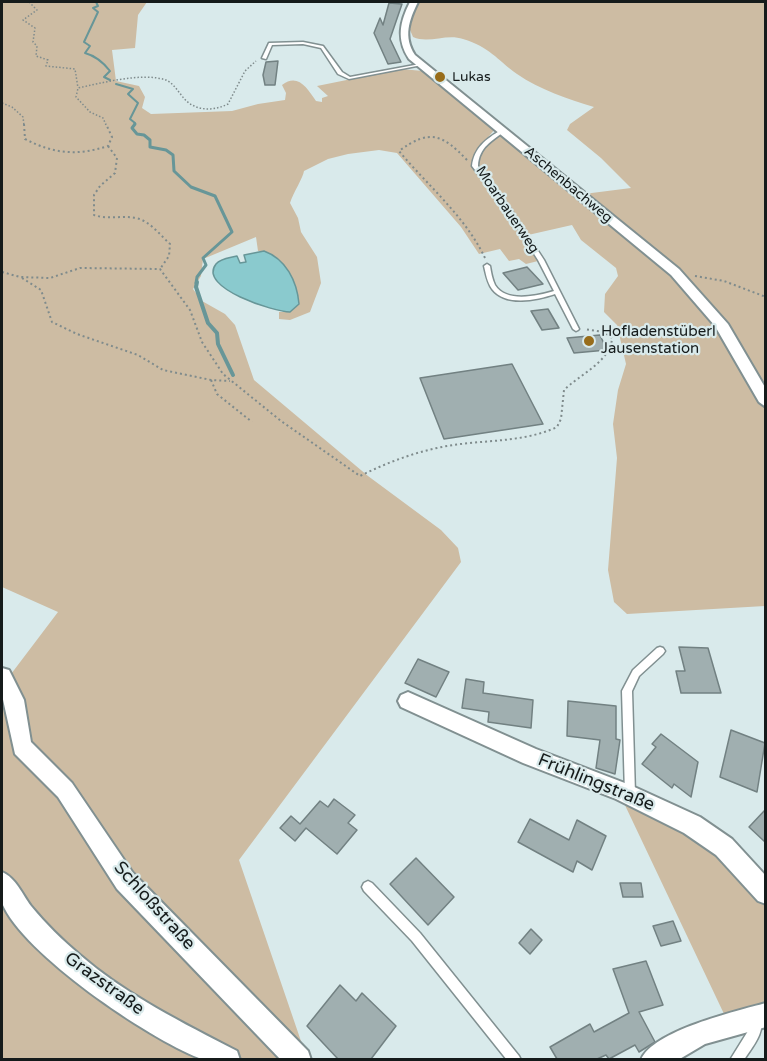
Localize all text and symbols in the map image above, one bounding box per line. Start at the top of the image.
place label: Lukas [452,69,491,85]
marker: Lukas [433,70,447,84]
street label: Aschenbachweg [521,143,615,227]
street label: Moarbauerweg [472,163,542,257]
place label: Hofladenstüberl Jausenstation [601,323,716,358]
marker: Hofladenstüberl Jausenstation [582,334,596,348]
street label: Frühlingstraße [534,750,658,816]
street label: Schloßstraße [109,857,199,955]
street label: Grazstraße [60,948,148,1020]

